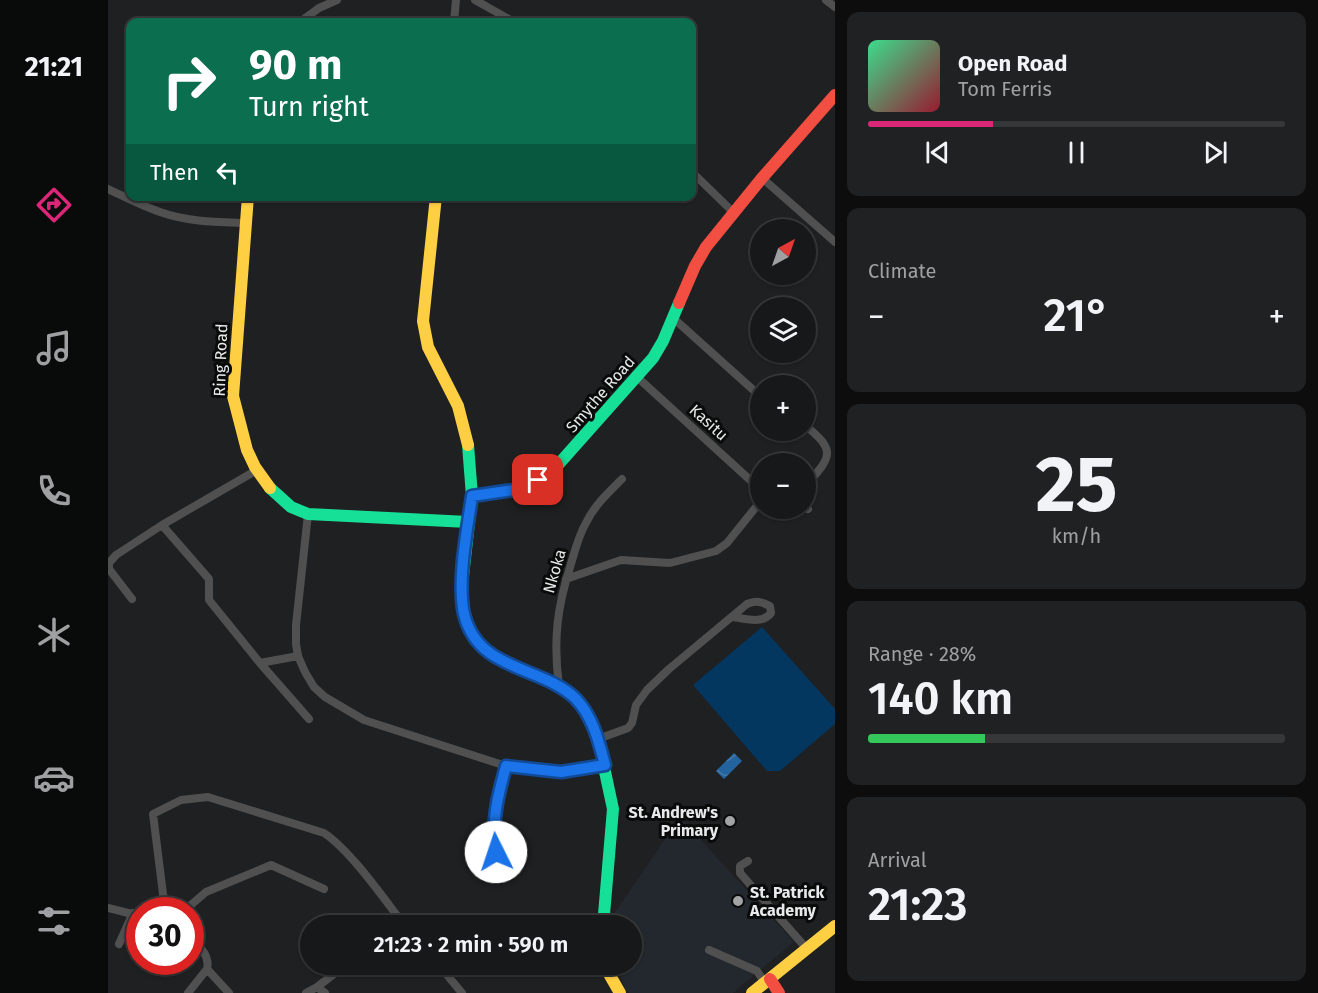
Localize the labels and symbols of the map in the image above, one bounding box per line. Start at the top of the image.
north arrow [750,219,816,285]
street label: Ring Road [210,323,231,397]
street label: Smythe Road [562,352,639,436]
street label: Kasitu [686,400,732,444]
pin [512,454,563,505]
street label: Nkoka [539,547,570,595]
place label: St. Andrew's Primary [629,803,719,840]
marker: St. Andrew's Primary [723,814,737,828]
position arrow [464,820,528,884]
place label: St. Patrick Academy [749,883,824,920]
marker: St. Patrick Academy [731,894,745,908]
speed limit sign: 30 [126,897,204,975]

